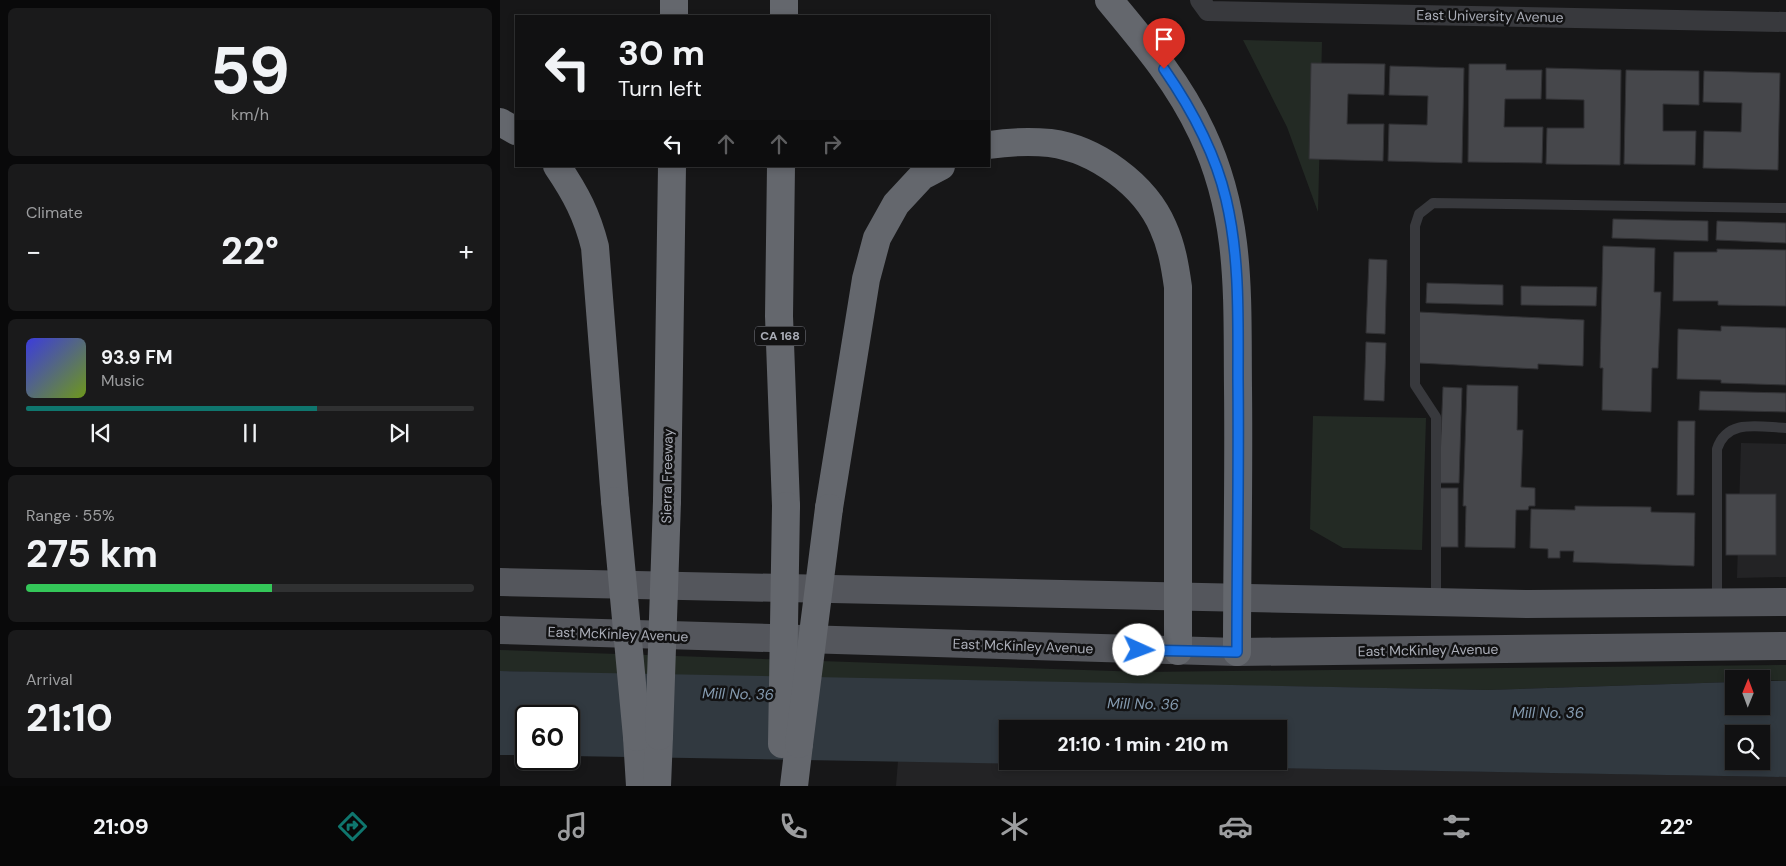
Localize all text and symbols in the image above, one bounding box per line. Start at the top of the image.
street label: East University Avenue [1416,6,1564,26]
pin [1143,18,1185,69]
icon: arrive [1150,25,1178,53]
text: 59 [210,29,290,113]
text: 30 m [618,30,705,76]
icon: left [535,35,600,100]
text: Turn left [618,74,702,103]
text: km/h [231,104,269,125]
icon: left [659,130,687,158]
icon: ahead [712,130,740,158]
icon: ahead [765,130,793,158]
icon: right [818,130,846,158]
text: Climate [26,202,83,223]
text: 22° [221,226,279,276]
text: − [26,233,41,270]
text: + [459,233,474,270]
road number: CA 168 [755,326,805,346]
text: 93.9 FM [101,345,173,370]
text: Music [101,370,145,391]
icon: previous [87,419,115,447]
icon: pause [236,419,264,447]
icon: next [385,419,413,447]
street label: Sierra Freeway [657,428,677,524]
text: Range · 55% [26,505,115,526]
text: 275 km [26,529,158,579]
street label: East McKinley Avenue [547,623,689,645]
position arrow [1112,623,1164,675]
street label: East McKinley Avenue [952,635,1094,657]
street label: East McKinley Avenue [1358,640,1499,660]
text: Arrival [26,669,73,690]
north arrow [1725,670,1770,715]
map controls [1725,670,1770,770]
water label: Mill No. 36 [702,683,774,705]
text: 21:10 [26,693,113,743]
water label: Mill No. 36 [1107,693,1179,715]
water label: Mill No. 36 [1512,703,1584,723]
speed limit sign: 60 [515,705,580,770]
button: search [1725,725,1770,770]
text: 21:10 · 1 min · 210 m [1057,732,1229,757]
icon: directions [335,809,370,844]
icon: music [555,809,590,844]
icon: phone [776,809,811,844]
icon: climate [997,809,1032,844]
icon: car [1218,809,1253,844]
icon: filters [1439,809,1474,844]
text: 21:09 [93,812,149,841]
text: 22° [1660,812,1693,841]

